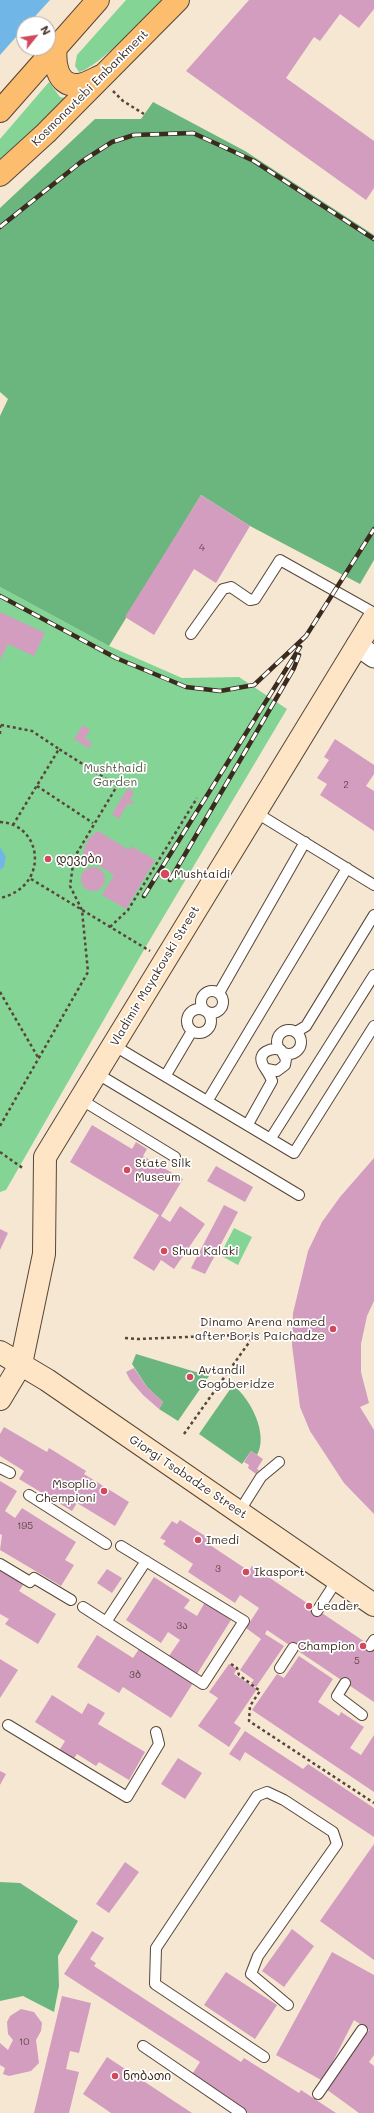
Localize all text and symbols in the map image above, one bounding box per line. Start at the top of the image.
north arrow [16,16,56,56]
text: N [37,23,55,38]
street label: Kosmonavtebi Embankment [29,27,151,149]
house number: 4 [199,542,205,554]
park label: Mushthaidi Garden [83,761,147,789]
house number: 2 [343,779,349,791]
place label: დევები [56,852,102,866]
marker: დევები [43,854,53,864]
place label: Mushtaidi [174,867,230,881]
marker: Mushtaidi [159,868,171,880]
street label: Vladimir Mayakovski Street [107,903,203,1049]
place label: State Silk Museum [135,1156,191,1184]
marker: State Silk Museum [122,1165,132,1175]
place label: Shua Kalaki [172,1244,239,1258]
marker: Shua Kalaki [159,1246,169,1256]
place label: Dinamo Arena named after Boris Paichadze [195,1315,325,1343]
marker: Dinamo Arena named after Boris Paichadze [328,1324,338,1334]
place label: Avtandil Gogoberidze [198,1363,275,1391]
marker: Avtandil Gogoberidze [185,1372,195,1382]
street label: Giorgi Tsabadze Street [126,1432,250,1522]
place label: Msoplio Chempioni [35,1477,96,1505]
marker: Msoplio Chempioni [99,1486,109,1496]
house number: 195 [17,1520,33,1532]
place label: Imedi [206,1533,240,1547]
marker: Imedi [193,1535,203,1545]
house number: 3 [215,1563,221,1575]
place label: Ikasport [254,1565,305,1579]
marker: Ikasport [241,1567,251,1577]
place label: Leader [317,1599,359,1613]
marker: Leader [304,1601,314,1611]
house number: 3ა [176,1620,188,1632]
place label: Champion [298,1639,355,1653]
marker: Champion [358,1641,368,1651]
house number: 5 [354,1655,360,1667]
house number: 3ბ [129,1669,141,1681]
house number: 10 [19,2036,29,2048]
place label: ნობათი [123,2069,171,2083]
marker: ნობათი [110,2071,120,2081]

